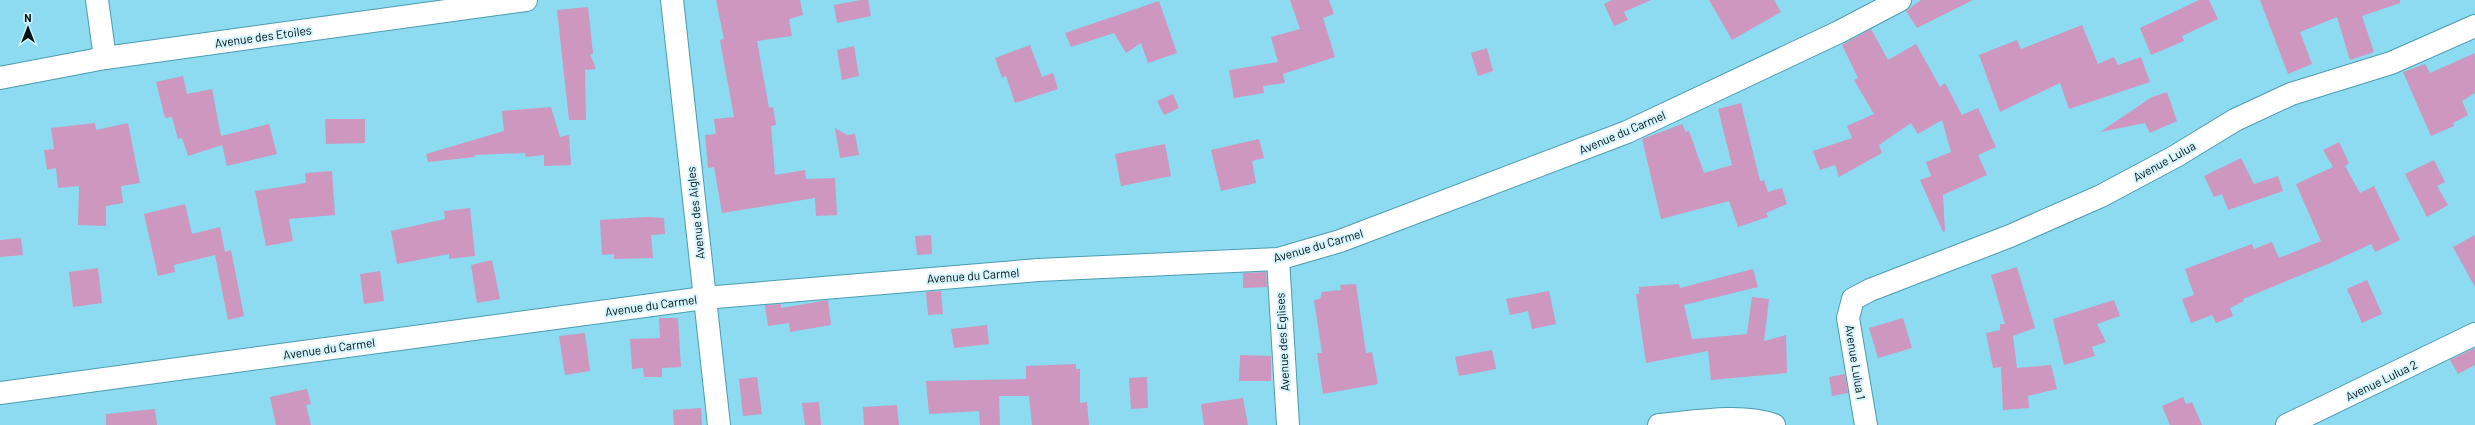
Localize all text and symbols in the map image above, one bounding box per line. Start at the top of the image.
north arrow [8,8,48,48]
text: N [24,11,32,24]
street label: Avenue des Etoiles [214,22,312,50]
street label: Avenue du Carmel [1577,107,1667,157]
street label: Avenue Lulua [2130,138,2198,184]
street label: Avenue des Aigles [683,166,707,260]
street label: Avenue du Carmel [1272,226,1364,264]
street label: Avenue du Carmel [926,265,1020,285]
street label: Avenue du Carmel [604,292,698,318]
street label: Avenue des Eglises [1272,292,1292,392]
street label: Avenue Lulua 1 [1843,324,1869,400]
street label: Avenue du Carmel [282,335,376,361]
street label: Avenue Lulua 2 [2343,357,2419,403]

